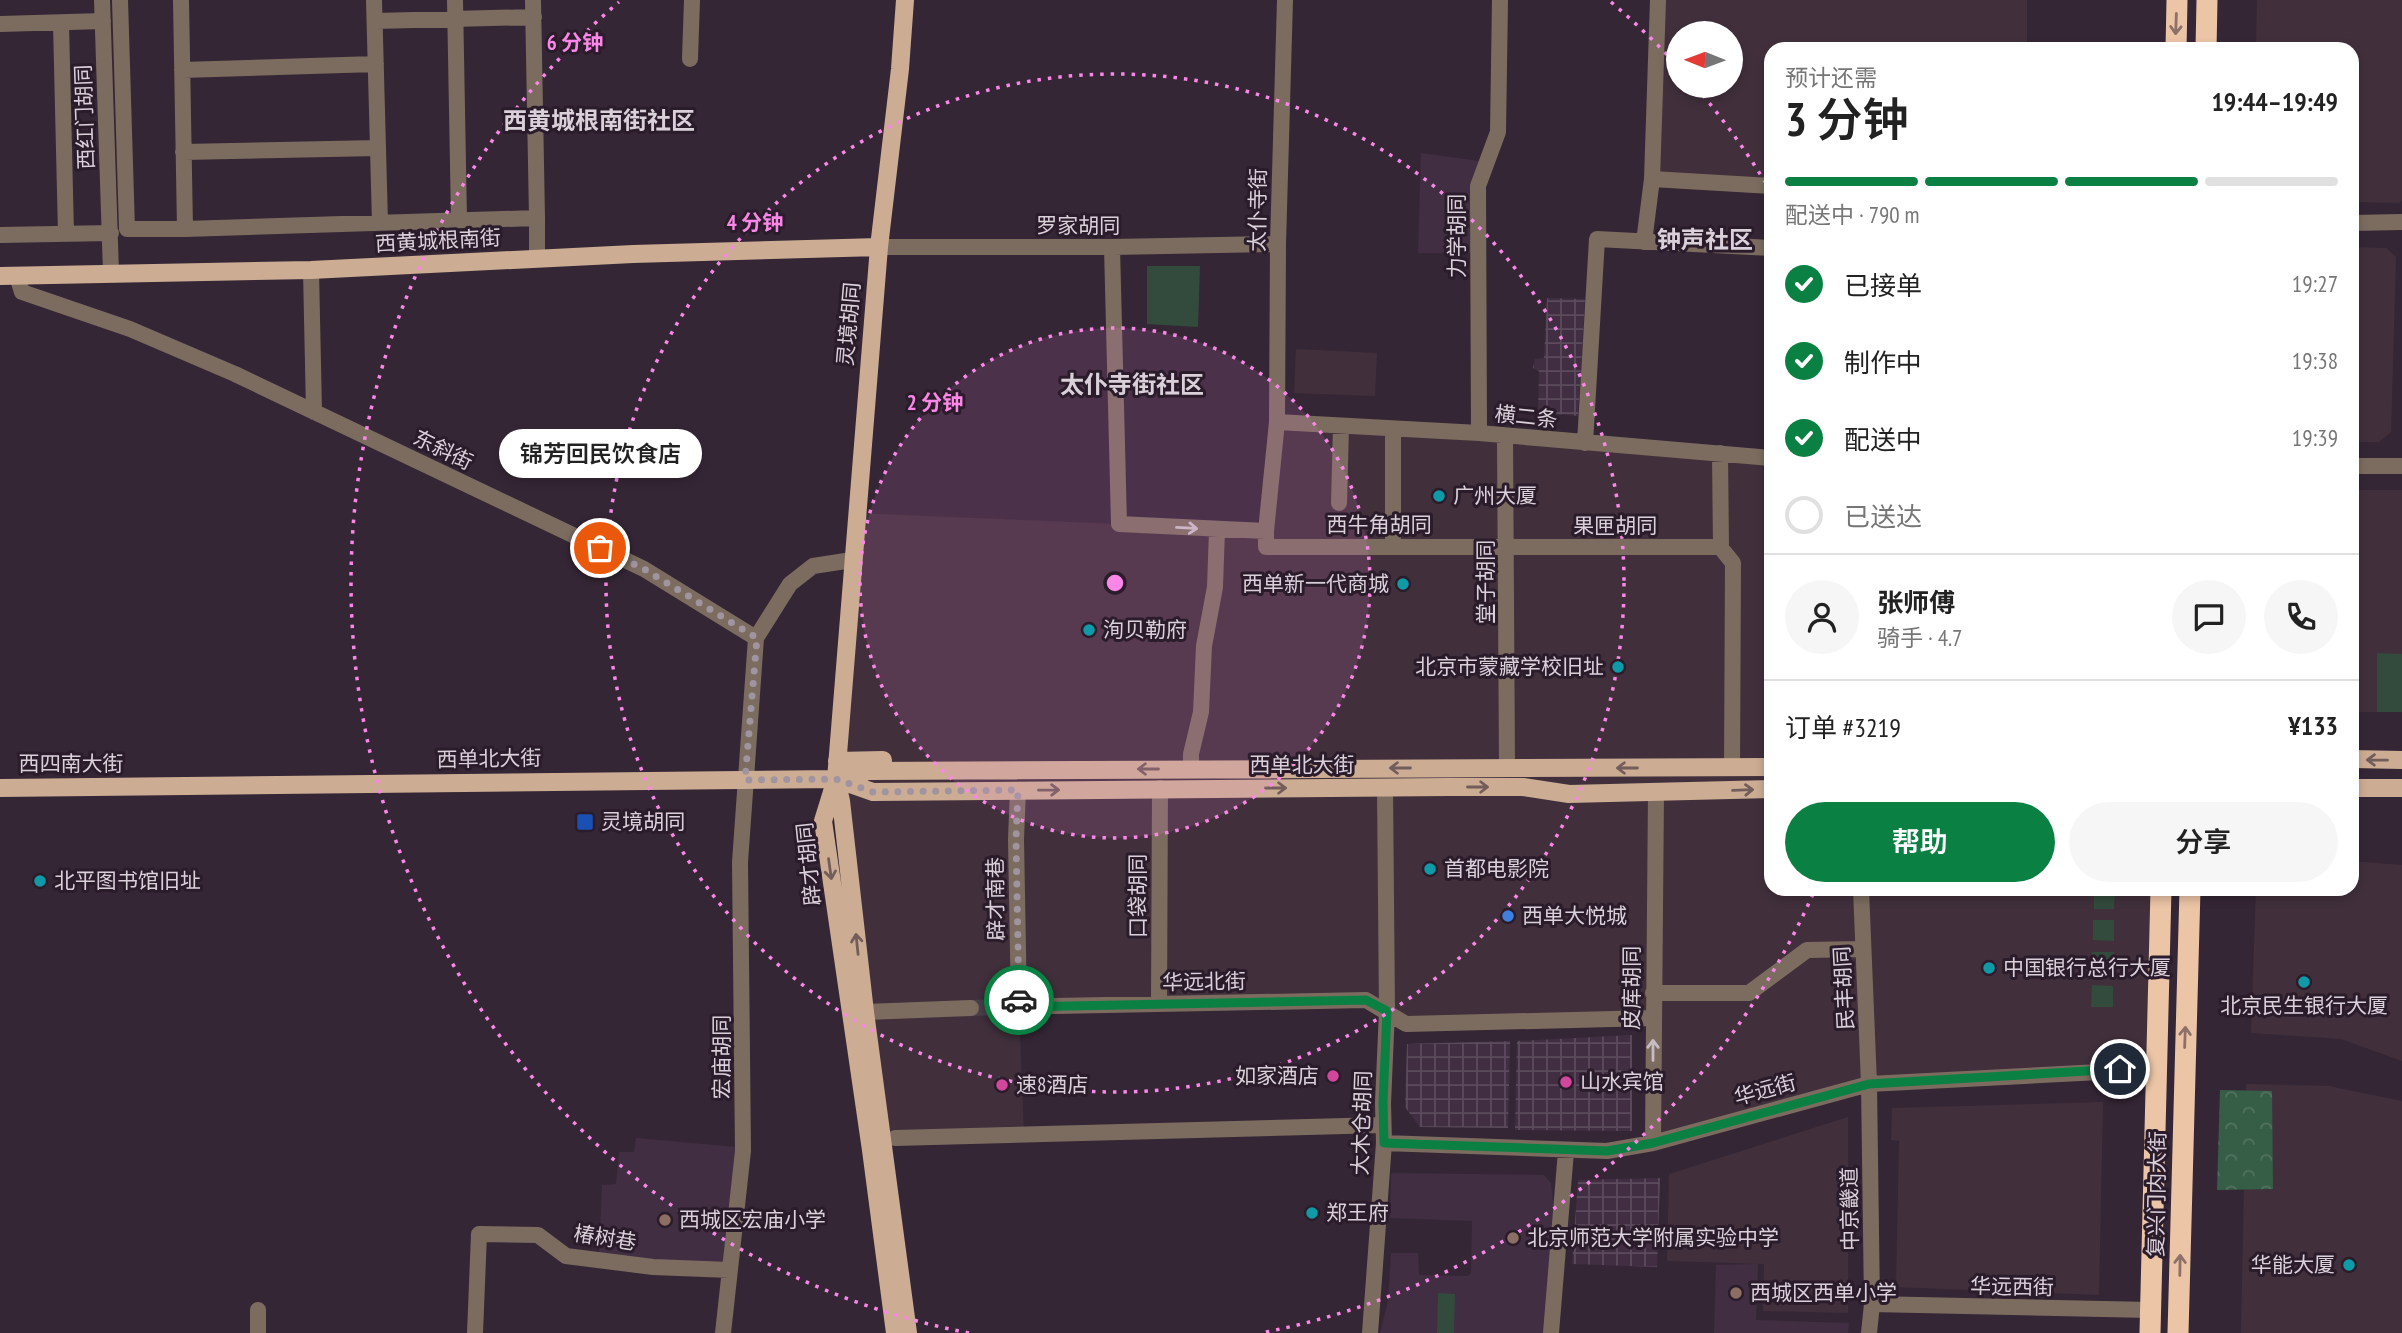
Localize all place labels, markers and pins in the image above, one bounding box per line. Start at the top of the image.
callout: 锦芳回民饮食店 [498,429,702,478]
place label: 广州大厦 [1453,482,1537,509]
marker: 广州大厦 [1431,488,1447,504]
pin [570,518,630,578]
place label: 西单新一代商城 [1242,570,1389,597]
centre of rings [1103,571,1127,595]
marker: 西单新一代商城 [1395,576,1411,592]
place label: 洵贝勒府 [1103,616,1187,643]
marker: 洵贝勒府 [1081,622,1097,638]
place label: 北京市蒙藏学校旧址 [1415,653,1604,680]
marker: 北京市蒙藏学校旧址 [1610,659,1626,675]
place label: 灵境胡同 [601,808,685,835]
marker: 灵境胡同 [575,812,595,832]
place label: 首都电影院 [1444,855,1549,882]
marker: 首都电影院 [1422,861,1438,877]
place label: 北平图书馆旧址 [54,867,201,894]
marker: 北平图书馆旧址 [32,873,48,889]
place label: 西单大悦城 [1522,902,1627,929]
marker: 西单大悦城 [1500,908,1516,924]
place label: 中国银行总行大厦 [2003,954,2171,981]
marker: 中国银行总行大厦 [1981,960,1997,976]
marker: 北京民生银行大厦 [2296,974,2312,990]
place label: 北京民生银行大厦 [2220,992,2388,1019]
pin [2090,1039,2150,1099]
place label: 如家酒店 [1235,1062,1319,1089]
marker: 如家酒店 [1325,1068,1341,1084]
place label: 山水宾馆 [1580,1068,1664,1095]
place label: 速8酒店 [1016,1071,1088,1098]
marker: 山水宾馆 [1558,1074,1574,1090]
marker: 速8酒店 [994,1077,1010,1093]
place label: 郑王府 [1326,1199,1389,1226]
marker: 郑王府 [1304,1205,1320,1221]
place label: 西城区宏庙小学 [679,1206,826,1233]
marker: 西城区宏庙小学 [657,1212,673,1228]
place label: 北京师范大学附属实验中学 [1527,1224,1779,1251]
marker: 北京师范大学附属实验中学 [1505,1230,1521,1246]
place label: 华能大厦 [2251,1251,2335,1278]
marker: 华能大厦 [2341,1257,2357,1273]
place label: 西城区西单小学 [1750,1279,1897,1306]
marker: 西城区西单小学 [1728,1285,1744,1301]

